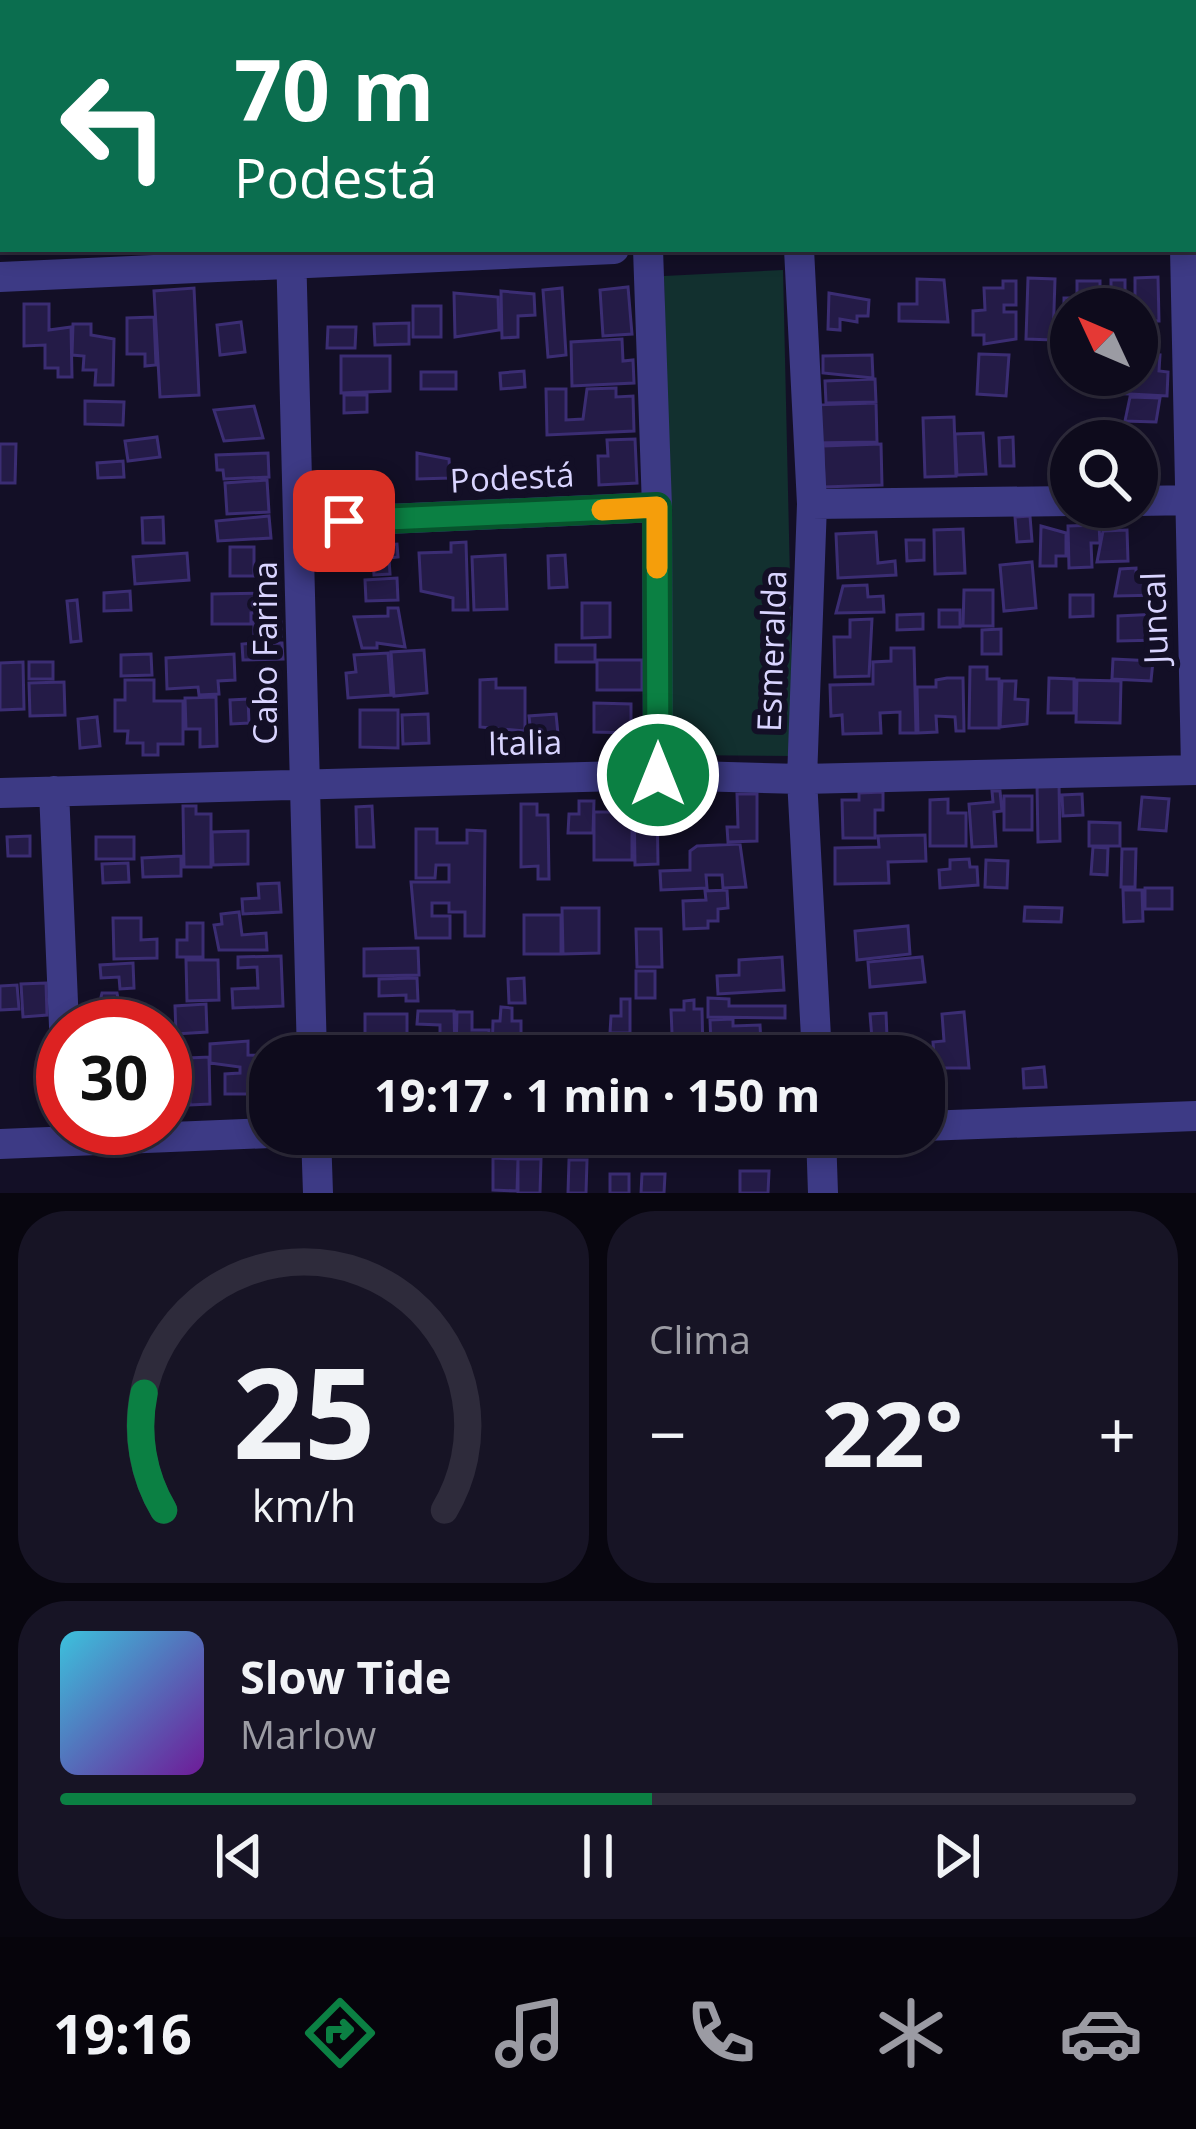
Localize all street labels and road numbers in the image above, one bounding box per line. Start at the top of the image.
street label: Podestá [449,451,575,503]
street label: Cabo Farina [242,561,287,745]
street label: Esmeralda [746,569,796,733]
street label: Juncal [1130,571,1178,668]
street label: Italia [487,719,563,765]

